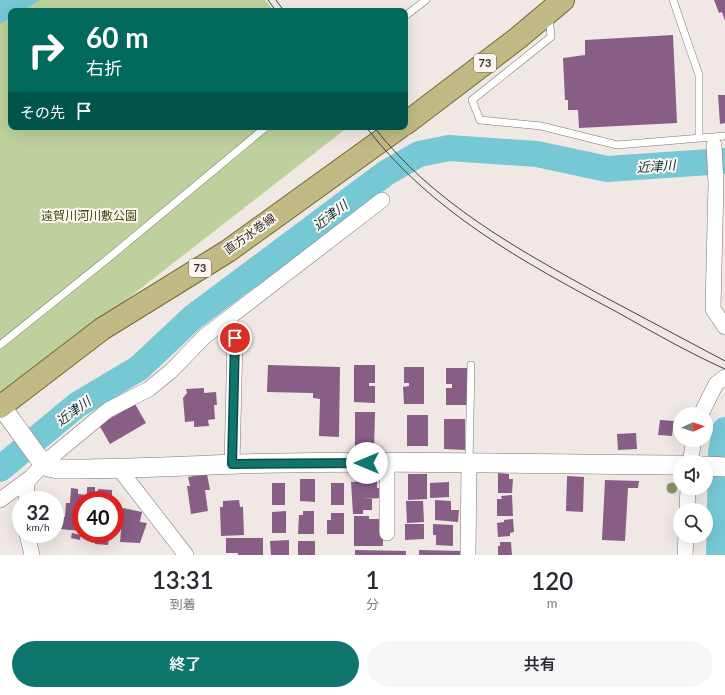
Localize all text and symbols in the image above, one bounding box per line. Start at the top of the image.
text: 60 m [86,20,149,54]
icon: right [20,24,72,76]
road number: 73 [474,54,496,72]
text: 右折 [86,57,122,79]
icon: arrive [73,100,95,122]
text: その先 [20,103,65,121]
water label: 近津川 [636,157,678,175]
water label: 近津川 [310,196,352,233]
park label: 遠賀川河川敷公園 [41,208,137,223]
street label: 直方水巻線 [221,210,278,257]
road number: 73 [189,259,211,277]
pin [218,321,252,355]
icon: arrive [224,327,246,349]
water label: 近津川 [53,392,95,429]
north arrow [673,407,713,447]
map controls [673,407,713,543]
position arrow [346,442,388,484]
button: sound [673,455,713,495]
speed limit sign: 40 [72,491,124,543]
text: 32 [26,500,50,524]
button: search [673,503,713,543]
text: km/h [26,521,50,533]
text: 13:31 [152,565,214,594]
text: 1 [366,565,379,594]
text: 120 [531,566,573,595]
text: m [547,595,558,611]
text: 到着 [170,596,196,612]
text: 分 [366,596,379,612]
button: 終了 [12,641,359,687]
button: 共有 [367,641,713,687]

